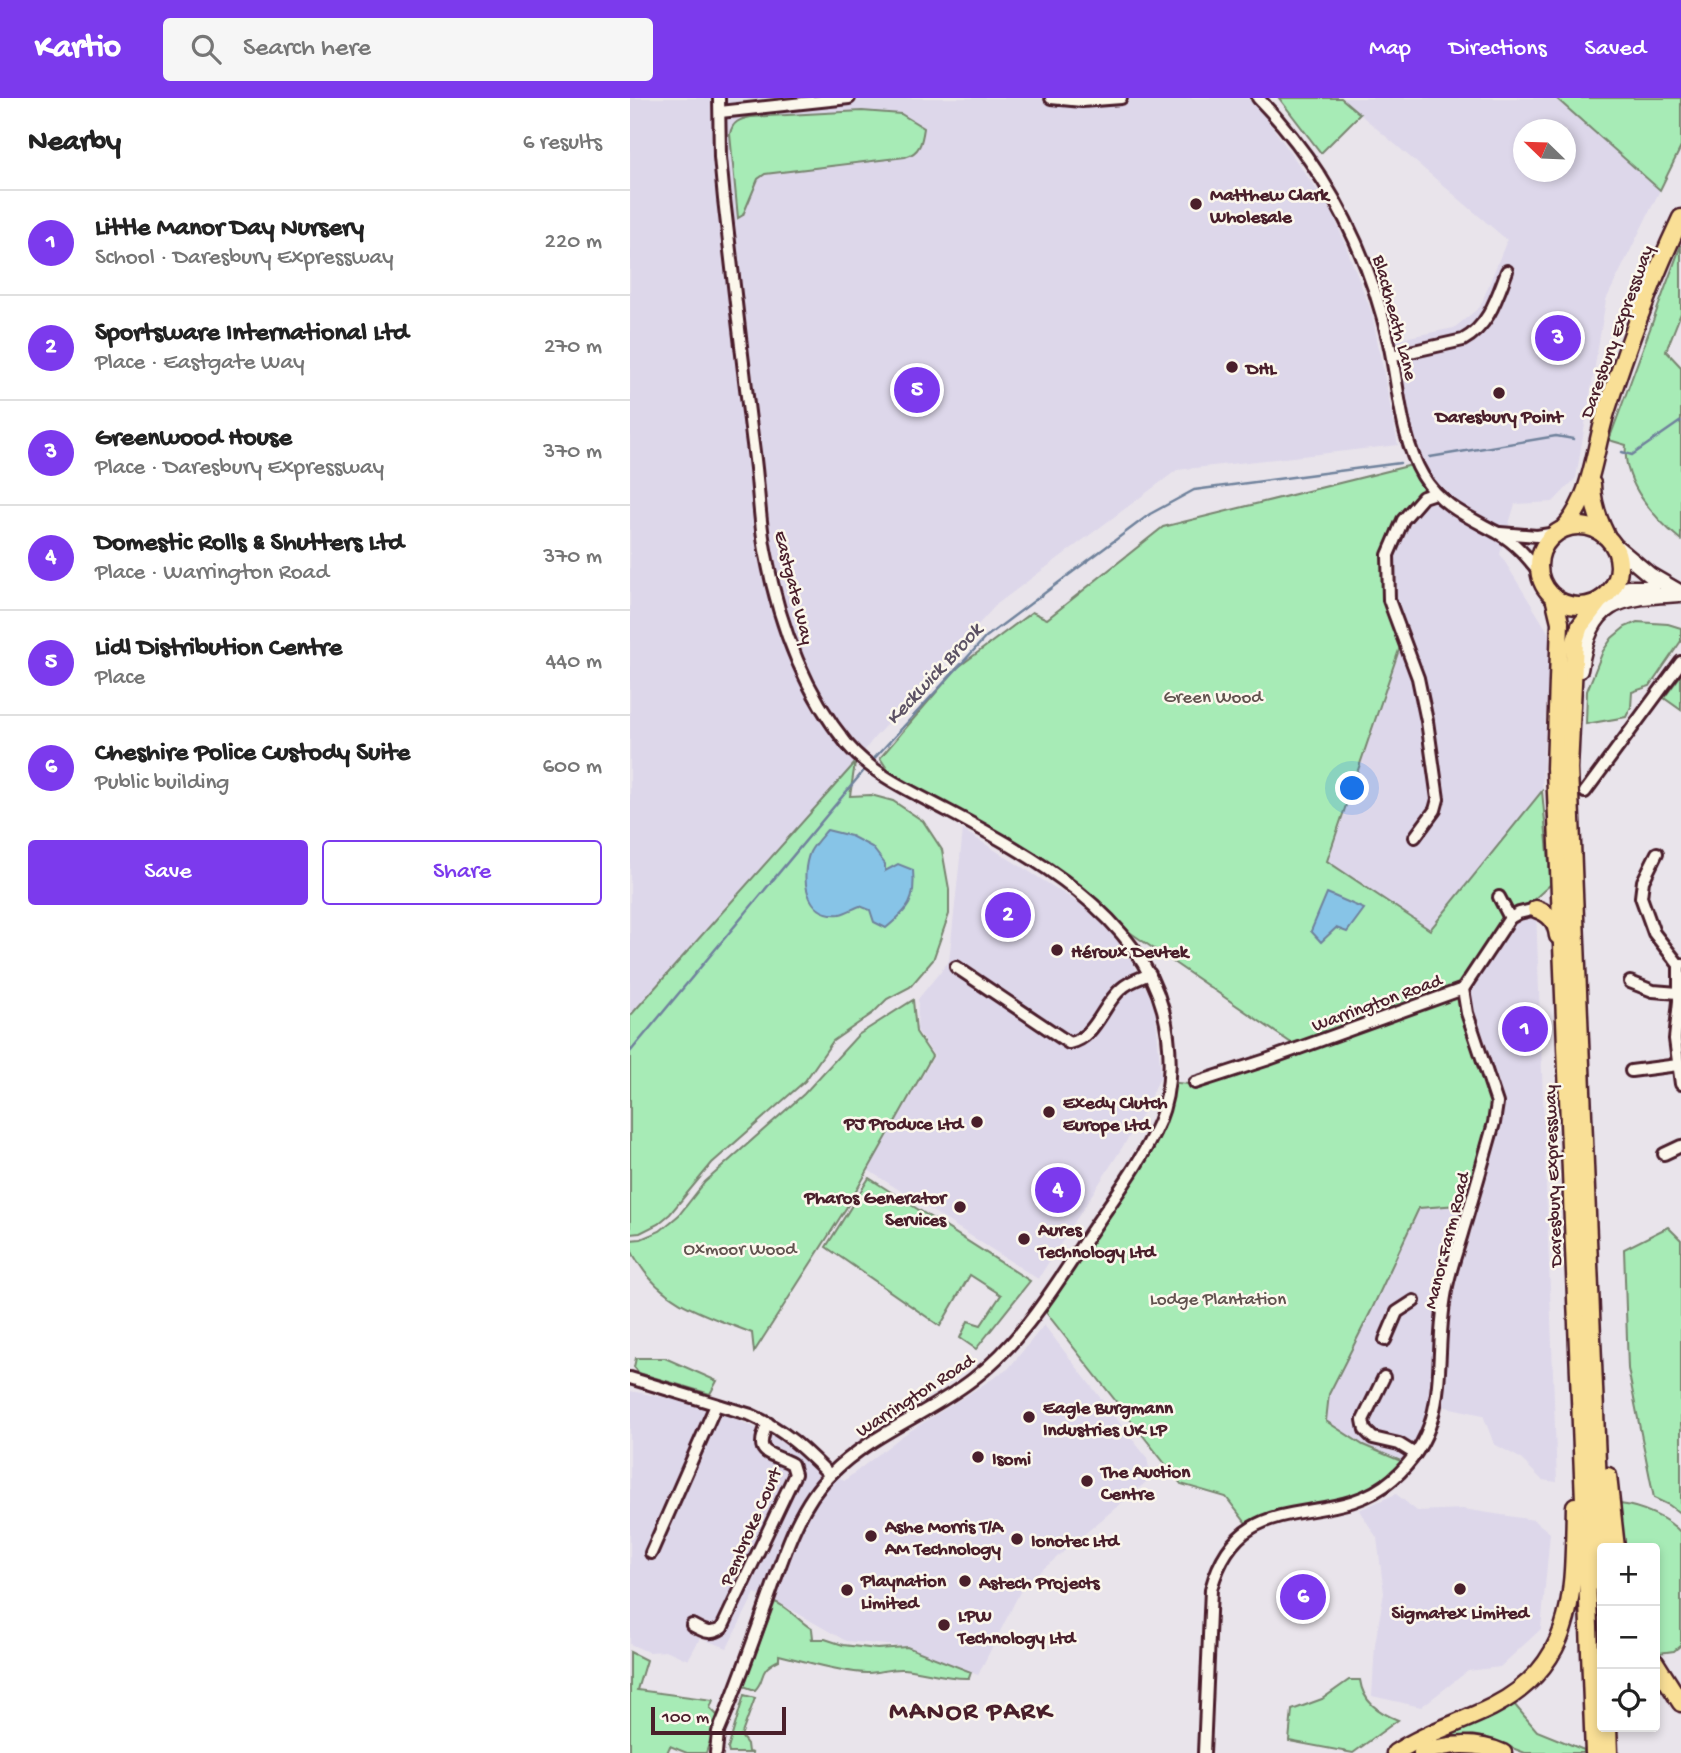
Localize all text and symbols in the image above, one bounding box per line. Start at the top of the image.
search box [163,18,653,81]
text: Kartio [35,30,121,68]
icon: search [187,30,225,68]
text: Search here [243,34,371,65]
text: Map [1369,35,1411,64]
text: Directions [1449,35,1547,64]
text: Saved [1585,35,1646,64]
north arrow [1513,119,1576,182]
text: Nearby [28,126,121,161]
text: 6 results [523,130,602,157]
place label: Matthew Clark Wholesale [1209,185,1331,230]
marker: Matthew Clark Wholesale [1188,196,1204,212]
text: Little Manor Day Nursery [95,214,364,245]
text: 1 [46,229,56,256]
text: 220 m [545,229,602,256]
street label: Daresbury Expressway [1576,242,1660,424]
text: School · Daresbury Expressway [95,245,394,272]
street label: Blackheath Lane [1366,252,1421,383]
pin: 3 [1535,312,1581,364]
text: Sportsware International Ltd [95,319,409,350]
text: 2 [45,334,57,361]
text: 270 m [544,334,602,361]
text: Place · Eastgate Way [95,350,304,377]
marker: DHL [1224,359,1240,375]
place label: DHL [1244,359,1277,382]
pin: 5 [894,364,940,416]
marker: Daresbury Point [1491,385,1507,401]
place label: Daresbury Point [1433,407,1565,430]
text: Greenwood House [95,424,292,455]
text: 3 [45,439,57,466]
text: 370 m [543,439,602,466]
text: Place · Daresbury Expressway [95,455,384,482]
street label: Eastgate Way [767,528,818,648]
text: Domestic Rolls & Shutters Ltd [95,529,404,560]
text: 4 [46,544,56,571]
text: 370 m [543,544,602,571]
text: Place · Warrington Road [95,560,329,587]
water label: Keckwick Brook [882,617,991,732]
text: Lidl Distribution Centre [95,634,342,665]
text: 5 [45,649,57,676]
text: 440 m [545,649,602,676]
text: Place [95,665,145,692]
park label: Green Wood [1164,687,1264,710]
text: Cheshire Police Custody Suite [95,739,410,770]
text: 6 [45,754,57,781]
text: 600 m [542,754,602,781]
text: Public building [95,770,229,797]
your location [1335,771,1369,805]
button: Save [28,840,308,905]
button: Share [322,840,602,905]
pin: 2 [985,889,1031,941]
marker: Héroux Devtek [1049,942,1065,958]
place label: Héroux Devtek [1071,942,1191,965]
street label: Warrington Road [1309,969,1447,1038]
pin: 1 [1502,1003,1548,1055]
street label: Daresbury Expressway [1540,1084,1569,1269]
place label: Exedy Clutch Europe Ltd [1063,1093,1168,1138]
marker: Exedy Clutch Europe Ltd [1041,1104,1057,1120]
place label: PJ Produce Ltd [843,1114,965,1137]
marker: PJ Produce Ltd [969,1114,985,1130]
pin: 4 [1035,1164,1081,1216]
street label: Manor Farm Road [1420,1168,1477,1312]
place label: Pharos Generator Services [803,1188,948,1233]
marker: Pharos Generator Services [952,1199,968,1215]
place label: Aures Technology Ltd [1036,1220,1157,1265]
marker: Aures Technology Ltd [1016,1231,1032,1247]
park label: Oxmoor Wood [684,1239,798,1262]
park label: Lodge Plantation [1150,1289,1286,1312]
street label: Warrington Road [852,1349,981,1444]
place label: Eagle Burgmann Industries UK LP [1043,1398,1174,1443]
marker: Eagle Burgmann Industries UK LP [1021,1409,1037,1425]
marker: Isomi [970,1449,986,1465]
place label: Isomi [992,1449,1031,1472]
place label: The Auction Centre [1099,1462,1191,1507]
street label: Pembroke Court [716,1463,789,1591]
marker: The Auction Centre [1079,1473,1095,1489]
place label: Ashe Morris T/A AM Technology [884,1517,1005,1562]
marker: Ashe Morris T/A AM Technology [863,1528,879,1544]
marker: Ionotec Ltd [1009,1531,1025,1547]
place label: Ionotec Ltd [1031,1531,1121,1554]
map controls [1597,1543,1660,1732]
button: + [1597,1543,1660,1606]
place label: Playnation Limited [860,1571,947,1616]
pin: 6 [1280,1571,1326,1623]
marker: Astech Projects [957,1573,973,1589]
place label: Astech Projects [978,1573,1101,1596]
marker: Sigmatex Limited [1452,1581,1468,1597]
marker: Playnation Limited [839,1582,855,1598]
place label: Sigmatex Limited [1391,1603,1530,1626]
place label: LPW Technology Ltd [956,1606,1077,1651]
button: − [1597,1606,1660,1669]
marker: LPW Technology Ltd [936,1617,952,1633]
button: locate [1597,1669,1660,1732]
district label: MANOR PARK [889,1698,1054,1729]
scale bar [651,1704,786,1736]
text: 100 m [662,1707,709,1730]

